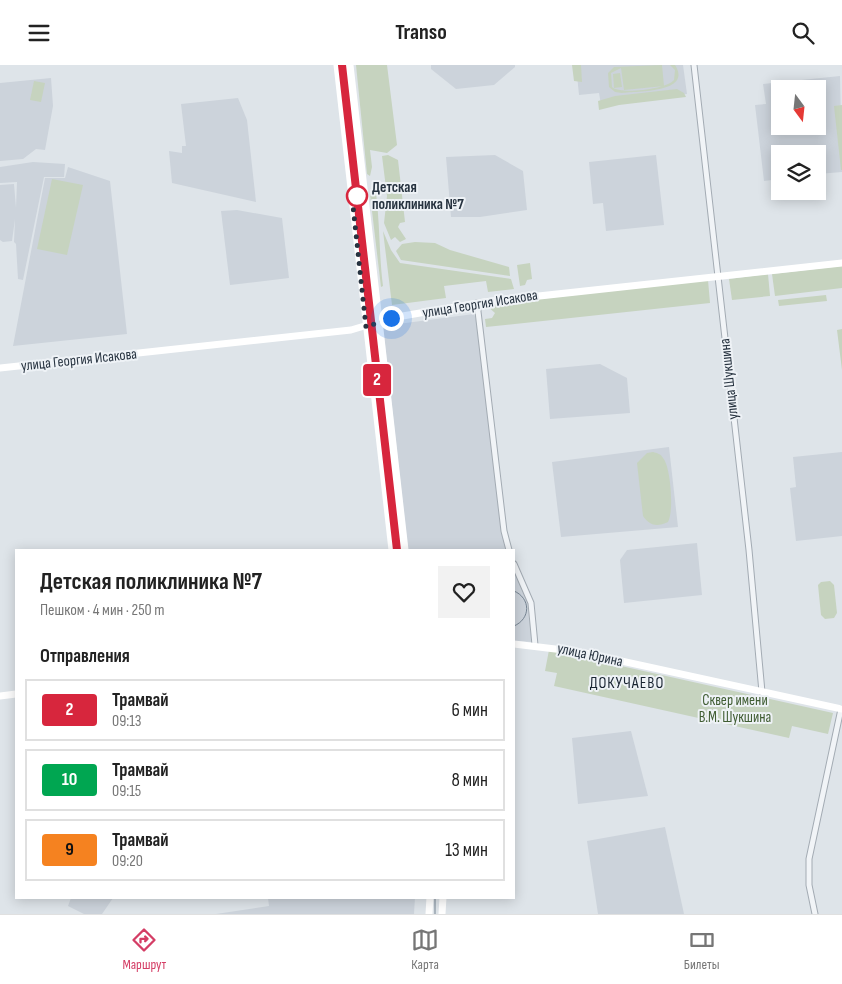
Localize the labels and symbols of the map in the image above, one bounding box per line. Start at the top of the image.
north arrow [771,80,826,135]
place label: Детская поликлиника №7 [372,178,464,214]
marker: Детская поликлиника №7 [346,185,368,207]
street label: улица Георгия Исакова [421,285,539,322]
your location [379,306,404,331]
street label: улица Шукшина [715,337,743,420]
street label: улица Георгия Исакова [20,344,138,376]
line badge: 2 [361,364,393,396]
street label: улица Юрина [555,639,625,671]
district label: ДОКУЧАЕВО [590,674,664,693]
park label: Сквер имени В.М. Шукшина [699,691,772,727]

